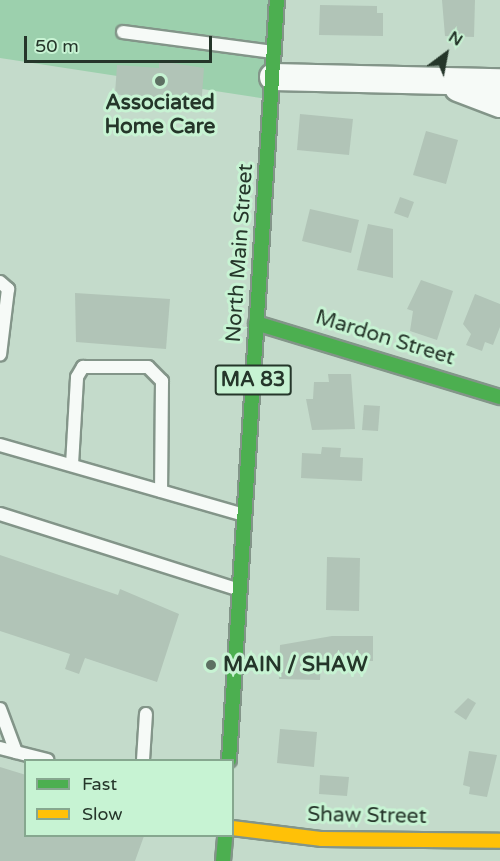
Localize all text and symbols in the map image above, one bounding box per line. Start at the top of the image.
scale bar [27,24,214,62]
north arrow [416,24,476,84]
text: N [445,27,466,51]
text: 50 m [35,35,79,57]
marker: Associated Home Care [153,74,167,88]
place label: Associated Home Care [105,90,215,140]
street label: North Main Street [221,163,259,343]
street label: Mardon Street [312,305,458,371]
road number: MA 83 [214,363,292,397]
place label: MAIN / SHAW [223,652,368,678]
marker: MAIN / SHAW [204,658,218,672]
legend [24,759,234,837]
text: Fast [82,773,117,795]
street label: Shaw Street [307,802,427,830]
text: Slow [82,803,123,825]

